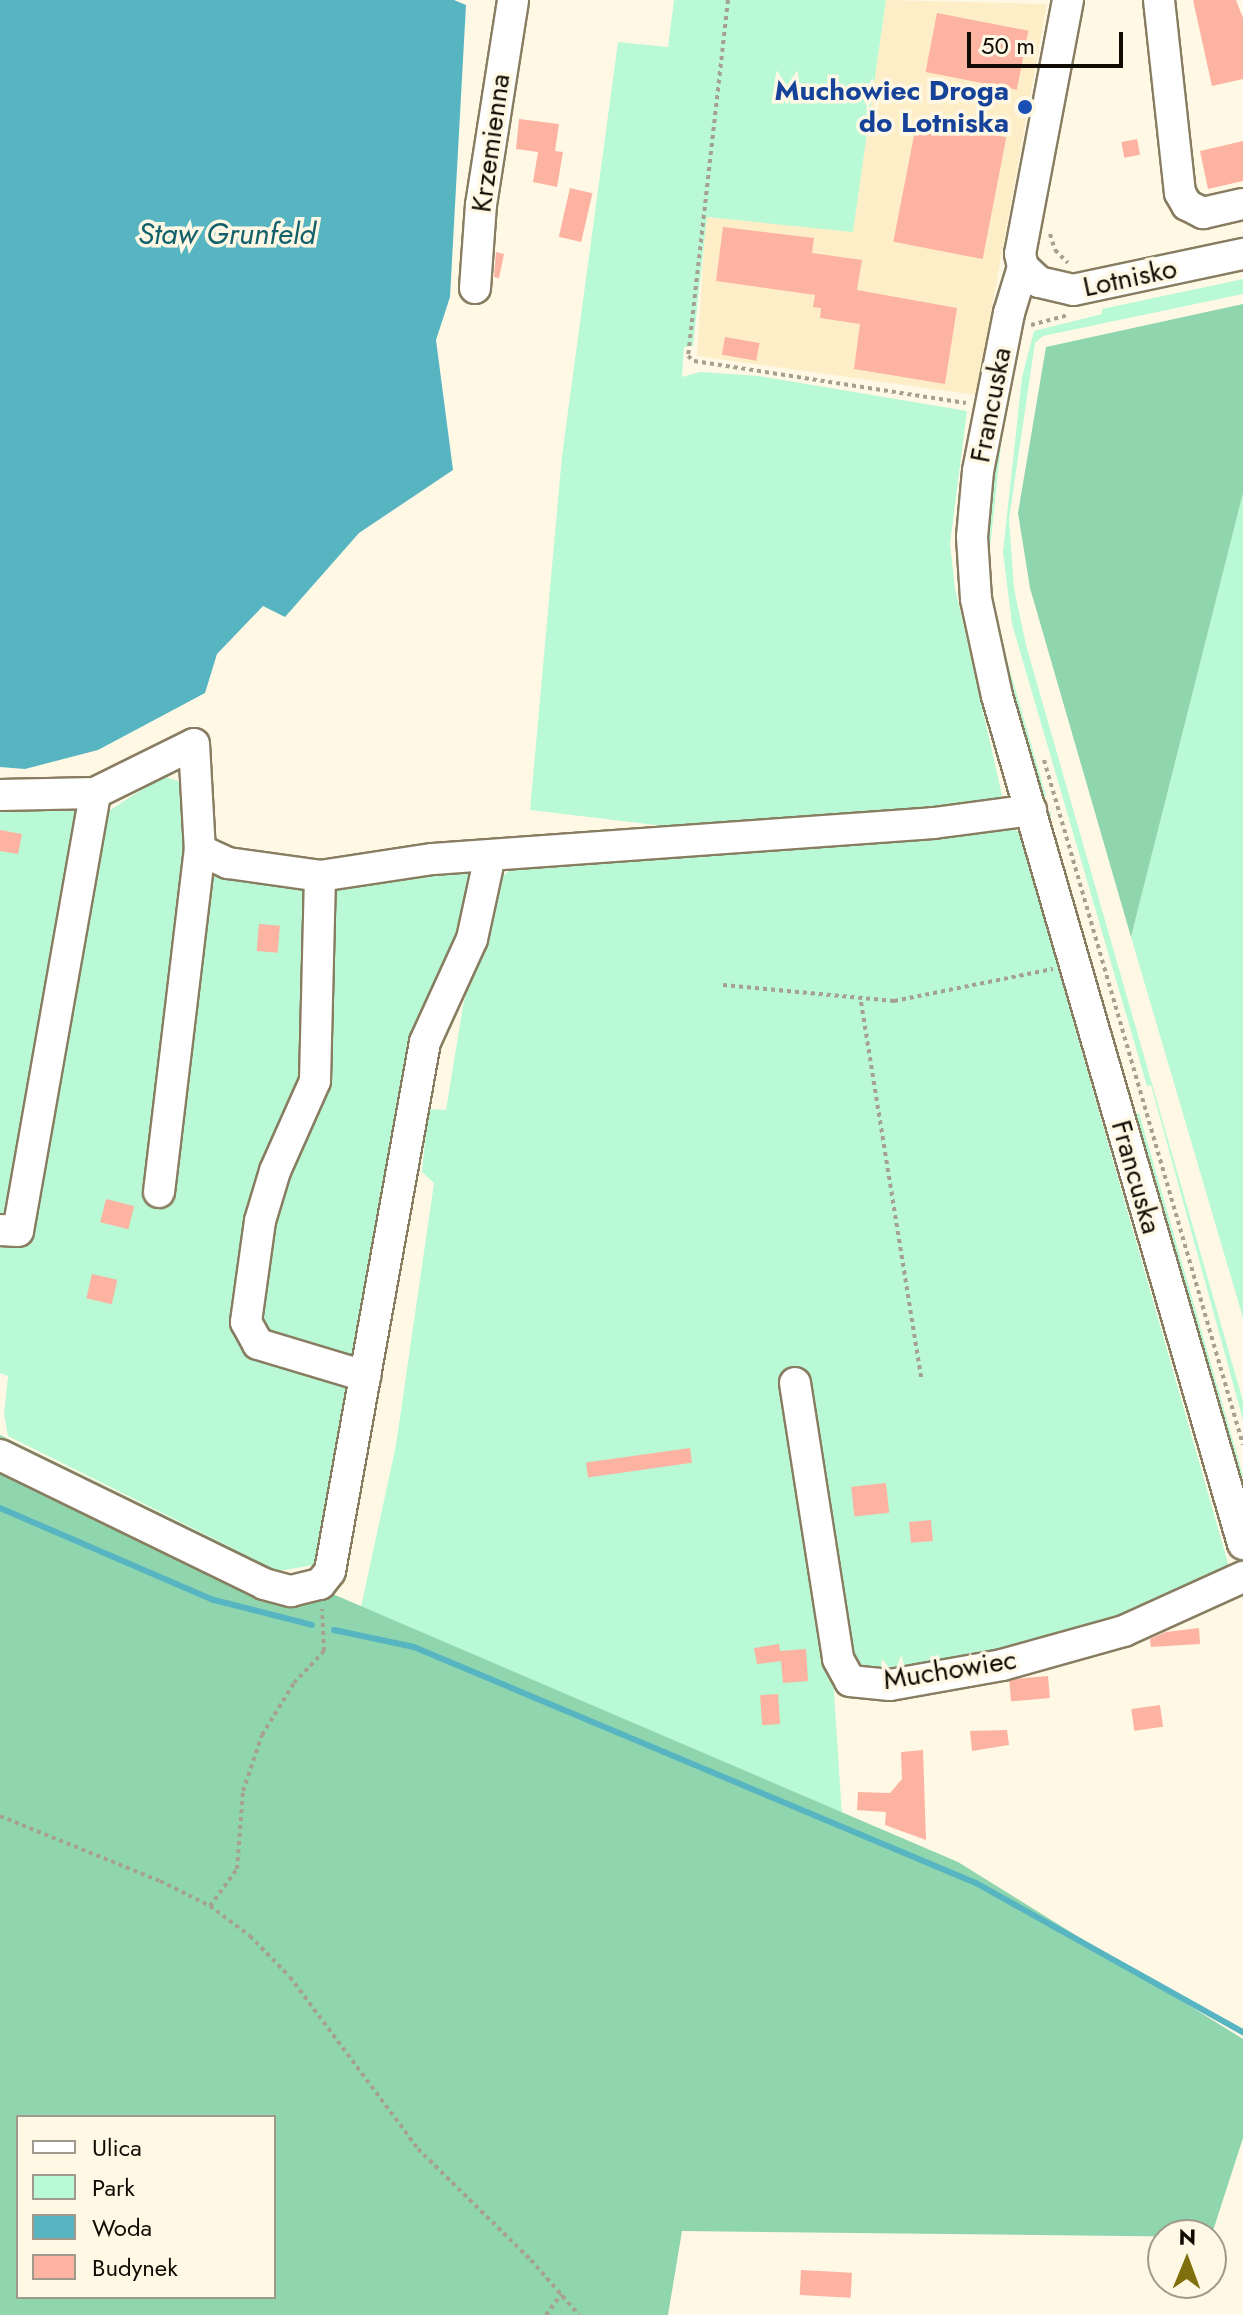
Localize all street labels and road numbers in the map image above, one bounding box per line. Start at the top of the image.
street label: Krzemienna [465,72,517,214]
street label: Lotnisko [1080,252,1180,304]
street label: Francuska [963,345,1019,465]
street label: Francuska [1104,1116,1168,1238]
street label: Muchowiec [881,1643,1019,1697]

